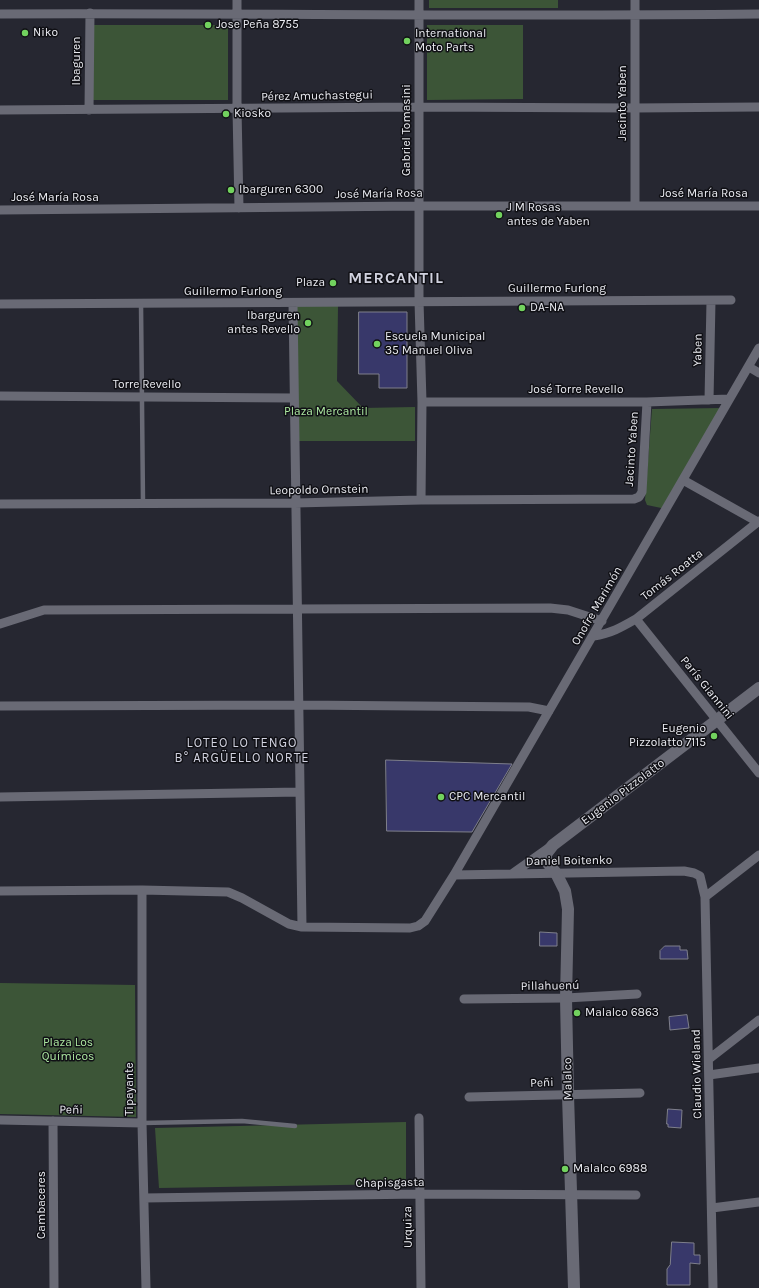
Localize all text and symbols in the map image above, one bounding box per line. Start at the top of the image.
place label: Jose Peña 8755 [216,18,299,32]
marker: Jose Peña 8755 [203,20,213,30]
place label: Niko [33,26,58,40]
place label: International Moto Parts [415,27,486,55]
marker: Niko [20,28,30,38]
marker: International Moto Parts [402,36,412,46]
street label: Ibaguren [70,37,84,85]
street label: Jacinto Yaben [616,65,630,141]
street label: Gabriel Tomasini [400,84,414,176]
street label: Pérez Amuchastegui [261,88,373,104]
place label: Kiosko [234,107,271,121]
marker: Kiosko [221,109,231,119]
place label: Ibarguren 6300 [239,183,323,197]
marker: Ibarguren 6300 [226,185,236,195]
street label: José María Rosa [335,186,423,202]
street label: José María Rosa [660,187,748,201]
street label: José María Rosa [11,191,99,205]
place label: J M Rosas antes de Yaben [507,201,590,229]
marker: J M Rosas antes de Yaben [494,210,504,220]
district label: MERCANTIL [348,268,444,288]
place label: Plaza [296,276,325,290]
marker: Plaza [328,278,338,288]
street label: Guillermo Furlong [508,282,606,296]
street label: Guillermo Furlong [184,285,282,299]
place label: DA-NA [530,301,564,315]
marker: DA-NA [517,303,527,313]
place label: Ibarguren antes Revello [227,309,300,337]
marker: Ibarguren antes Revello [303,318,313,328]
place label: Escuela Municipal 35 Manuel Oliva [385,330,485,358]
street label: Yaben [691,333,705,367]
marker: Escuela Municipal 35 Manuel Oliva [372,339,382,349]
street label: Torre Revello [113,378,181,392]
street label: José Torre Revello [528,383,624,397]
park label: Plaza Mercantil [284,405,368,419]
street label: Jacinto Yaben [622,411,642,487]
street label: Leopoldo Ornstein [269,482,369,498]
street label: Tomás Roatta [638,546,706,604]
street label: Onofre Marimón [569,564,625,648]
street label: París Giannini [677,654,737,722]
place label: Eugenio Pizzolatto 7115 [629,722,706,750]
marker: Eugenio Pizzolatto 7115 [709,731,719,741]
district label: LOTEO LO TENGO B° ARGÜELLO NORTE [175,735,309,766]
street label: Eugenio Pizzolatto [578,756,668,828]
place label: CPC Mercantil [449,790,525,804]
marker: CPC Mercantil [436,792,446,802]
street label: Daniel Boitenko [526,853,612,869]
street label: Pillahuenú [521,978,579,994]
place label: Malalco 6863 [585,1006,659,1020]
marker: Malalco 6863 [572,1008,582,1018]
street label: Claudio Wieland [689,1029,705,1119]
park label: Plaza Los Químicos [42,1036,94,1064]
street label: Malalco [560,1057,576,1101]
street label: Tipayante [123,1062,137,1116]
street label: Peñi [530,1075,554,1091]
street label: Peñi [59,1103,83,1117]
place label: Malalco 6988 [573,1162,647,1176]
marker: Malalco 6988 [560,1164,570,1174]
street label: Cambaceres [35,1171,49,1239]
street label: Chapisgasta [355,1175,425,1191]
street label: Urquiza [400,1206,416,1248]

